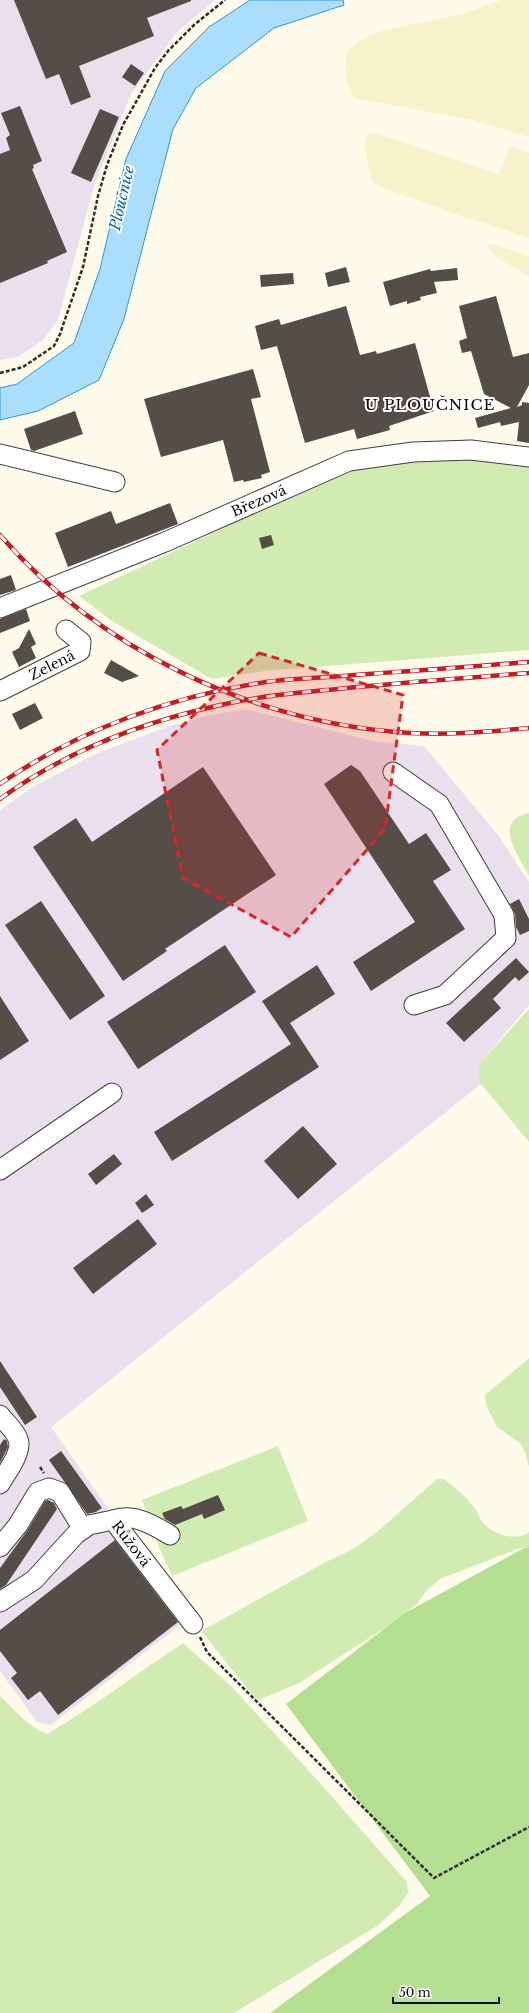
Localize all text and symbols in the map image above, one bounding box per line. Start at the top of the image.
water label: Ploučnice [105,163,138,233]
district label: U PLOUČNICE [365,395,495,414]
street label: Březová [228,481,289,521]
street label: Zelená [26,646,78,684]
street label: Růžová [108,1517,155,1570]
scale bar [393,1979,499,2005]
text: 50 m [399,1985,431,2000]

